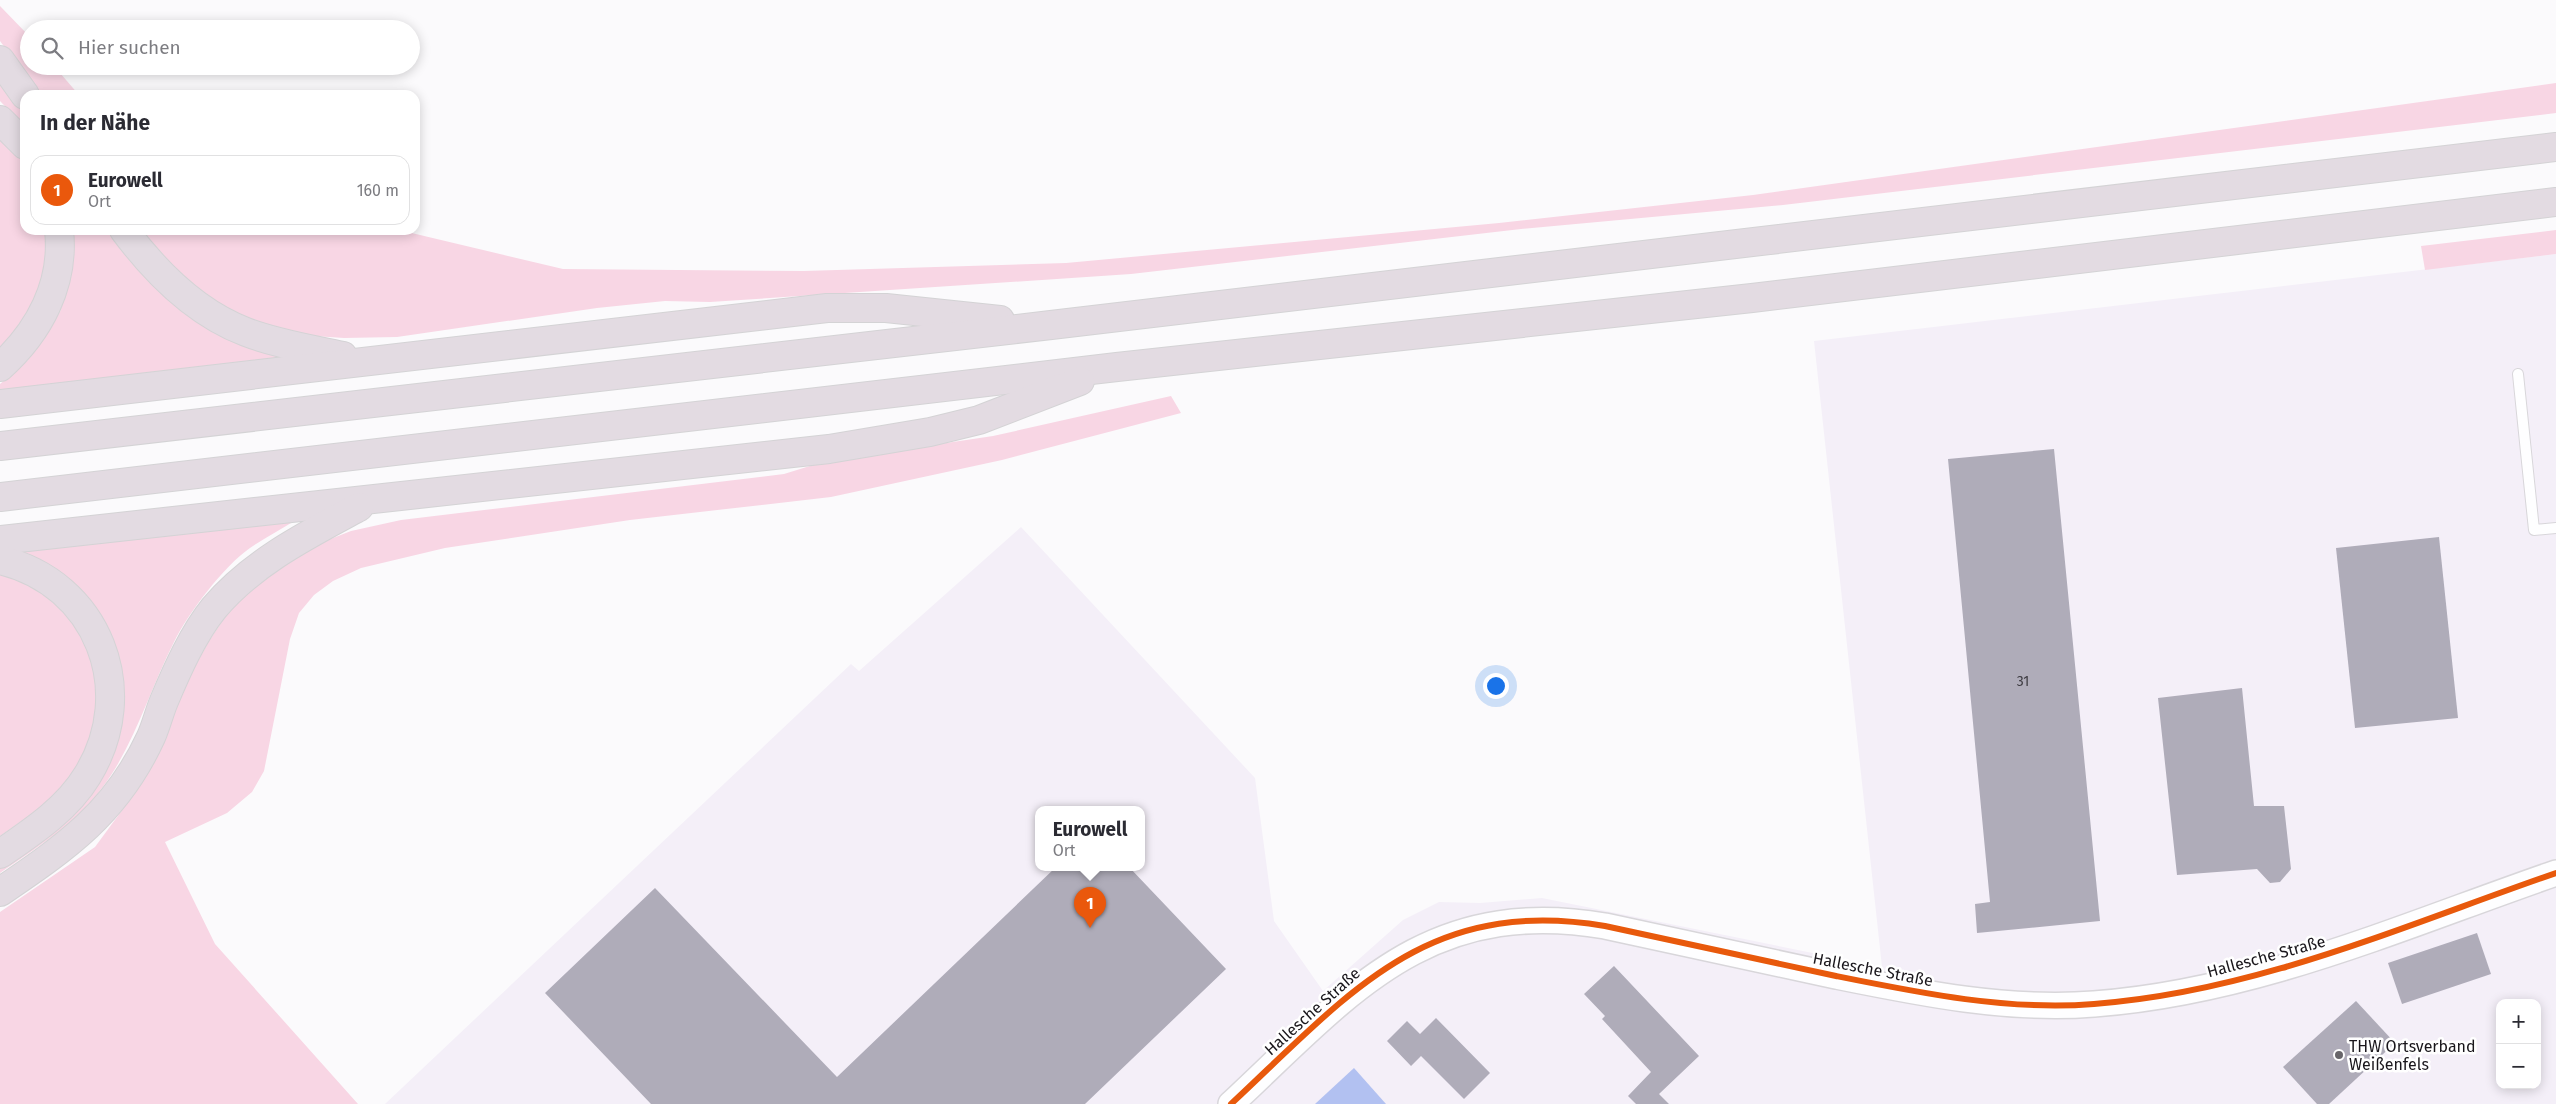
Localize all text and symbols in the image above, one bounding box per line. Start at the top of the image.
search box [20,20,420,75]
icon: search [38,34,66,62]
text: Hier suchen [78,36,181,59]
text: In der Nähe [40,110,150,136]
text: Eurowell [88,169,163,192]
text: 1 [53,181,61,200]
text: 160 m [357,181,399,200]
text: Ort [88,192,111,211]
your location [1483,673,1509,699]
house number: 31 [2017,673,2029,690]
popup [1035,806,1145,871]
text: Eurowell [1053,818,1127,841]
text: Ort [1053,841,1076,860]
pin: 1 [1074,887,1106,928]
street label: Hallesche Straße [2205,932,2327,981]
street label: Hallesche Straße [1811,949,1935,990]
street label: Hallesche Straße [1261,964,1364,1059]
map controls [2496,999,2541,1089]
button: + [2496,999,2541,1044]
place label: THW Ortsverband Weißenfels [2349,1037,2476,1074]
button: − [2496,1044,2541,1089]
marker: THW Ortsverband Weißenfels [2333,1049,2345,1061]

